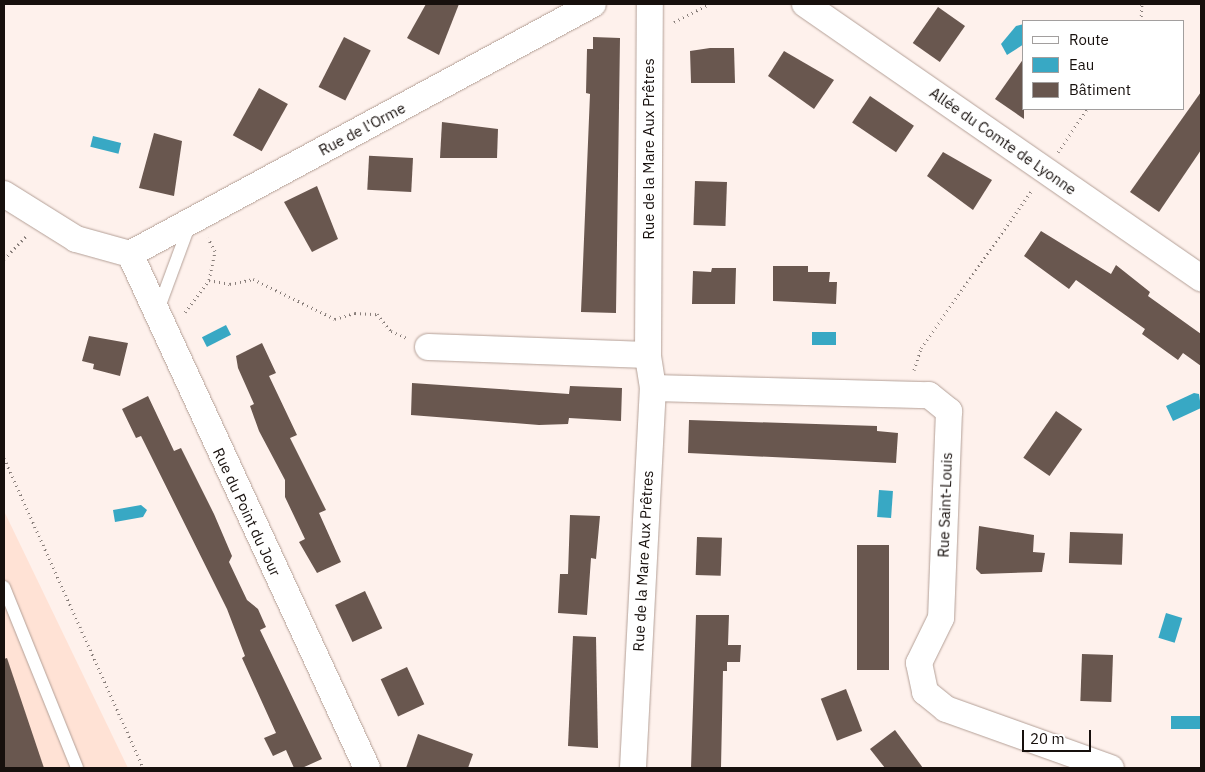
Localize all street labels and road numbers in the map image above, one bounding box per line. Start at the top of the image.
street label: Rue de la Mare Aux Prêtres [640,58,658,240]
street label: Allée du Comte de Lyonne [926,84,1080,198]
street label: Rue de l'Orme [316,99,408,159]
street label: Rue du Point du Jour [209,445,285,579]
street label: Rue Saint-Louis [934,452,956,558]
street label: Rue de la Mare Aux Prêtres [629,470,657,652]

